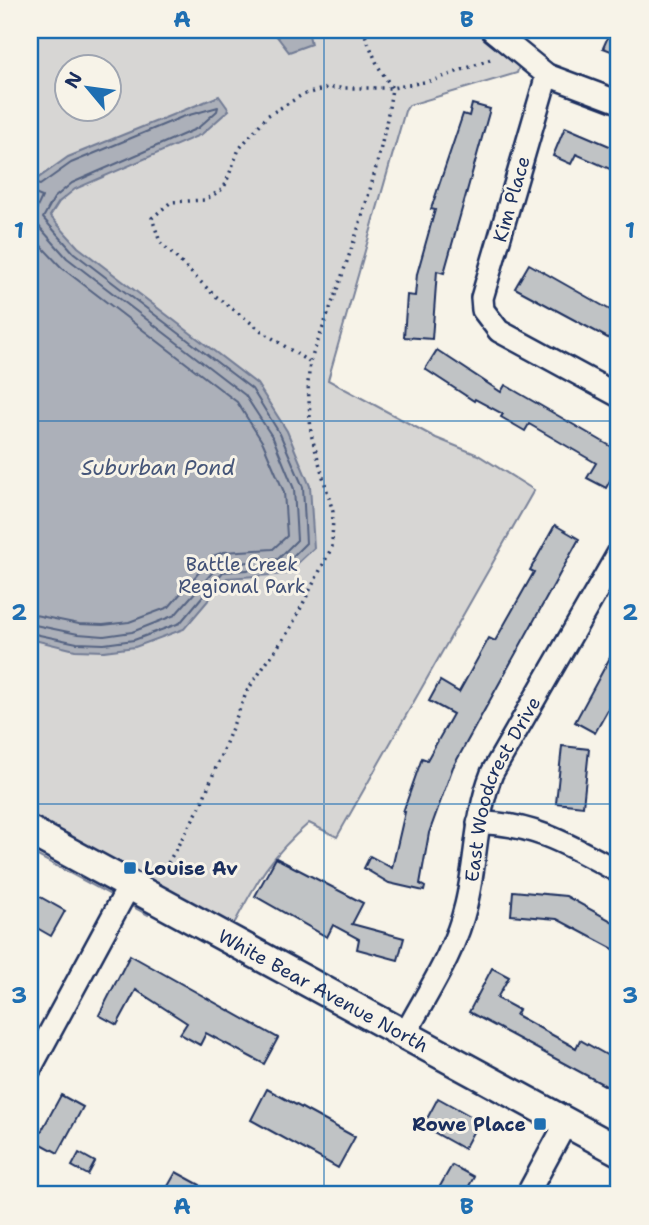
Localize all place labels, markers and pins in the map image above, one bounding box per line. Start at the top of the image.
place label: Louise Av [144,856,238,881]
marker: Louise Av [122,860,138,876]
place label: Rowe Place [412,1112,526,1137]
marker: Rowe Place [532,1116,548,1132]

